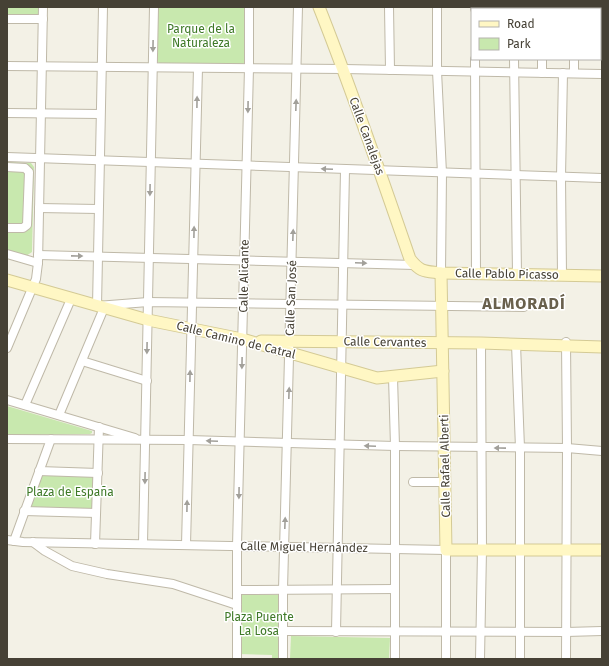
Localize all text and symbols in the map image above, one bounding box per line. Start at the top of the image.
legend [471,8,601,60]
text: Road [507,17,535,31]
park label: Parque de la Naturaleza [167,22,235,50]
text: Park [507,37,531,51]
one-way arrow [150,40,156,53]
one-way arrow [194,95,200,108]
street label: Calle Canalejas [346,95,388,177]
one-way arrow [293,99,300,111]
one-way arrow [245,101,251,114]
one-way arrow [320,166,333,172]
one-way arrow [147,184,153,197]
one-way arrow [190,226,197,238]
one-way arrow [290,228,296,241]
street label: Calle Alicante [236,239,252,313]
one-way arrow [71,253,84,259]
street label: Calle San José [283,260,299,336]
one-way arrow [355,260,367,267]
street label: Calle Pablo Picasso [455,266,559,282]
district label: ALMORADÍ [481,293,566,313]
street label: Calle Camino de Catral [175,318,297,362]
street label: Calle Cervantes [343,334,427,350]
one-way arrow [144,342,150,355]
one-way arrow [239,357,245,370]
one-way arrow [187,369,193,382]
one-way arrow [286,386,292,399]
street label: Calle Rafael Alberti [437,414,453,518]
one-way arrow [205,438,218,444]
one-way arrow [364,442,376,449]
one-way arrow [493,445,506,451]
one-way arrow [142,472,148,485]
park label: Plaza de España [26,485,114,499]
one-way arrow [235,487,242,499]
one-way arrow [184,499,190,512]
one-way arrow [282,516,288,529]
street label: Calle Miguel Hernández [240,539,368,555]
park label: Plaza Puente La Losa [224,610,294,638]

